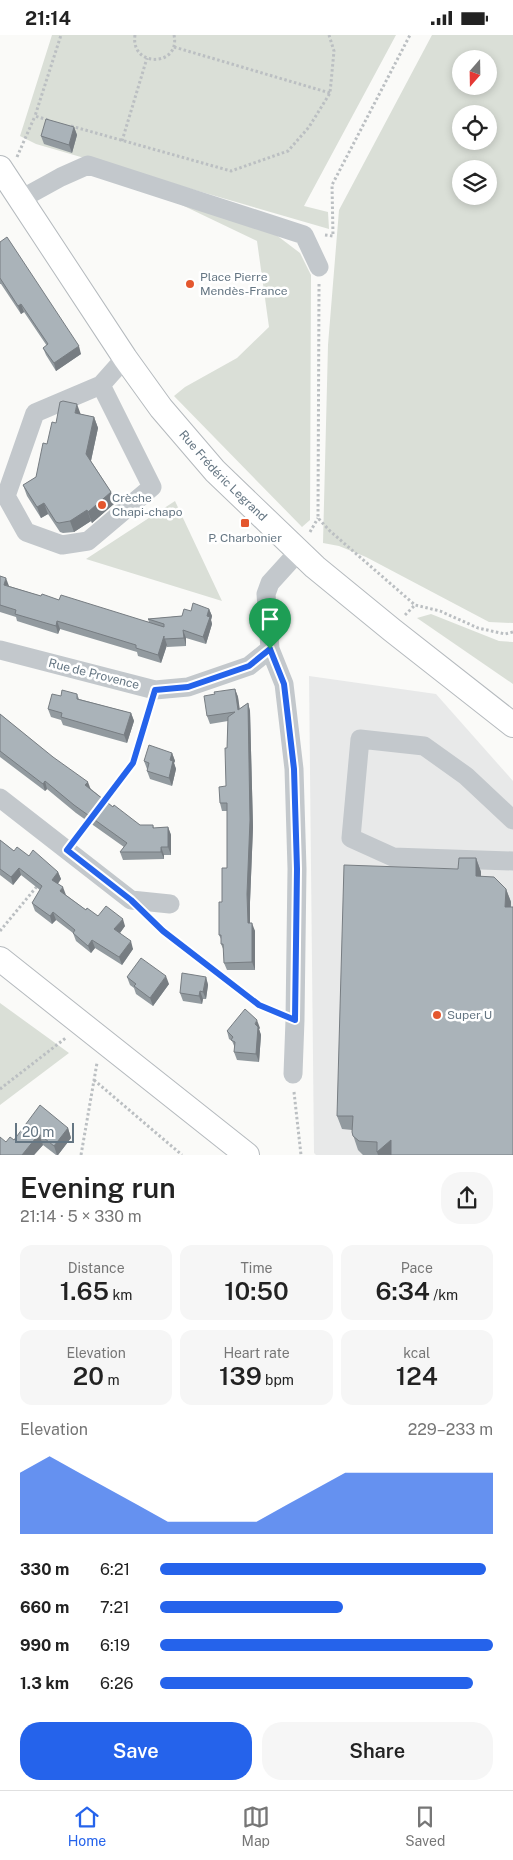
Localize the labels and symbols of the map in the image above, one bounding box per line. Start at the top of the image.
north arrow [452,50,498,95]
place label: Place Pierre Mendès-France [200,270,288,298]
marker: Place Pierre Mendès-France [184,278,196,290]
street label: Rue Frédéric Legrand [176,428,270,524]
place label: Crèche Chapi-chapo [112,491,183,519]
marker: Crèche Chapi-chapo [96,499,108,511]
marker: P. Charbonier [239,517,251,529]
place label: P. Charbonier [208,531,282,545]
pin [249,598,291,649]
street label: Rue de Provence [47,656,141,692]
place label: Super U [447,1008,492,1022]
marker: Super U [431,1009,443,1021]
scale bar [15,1120,74,1143]

